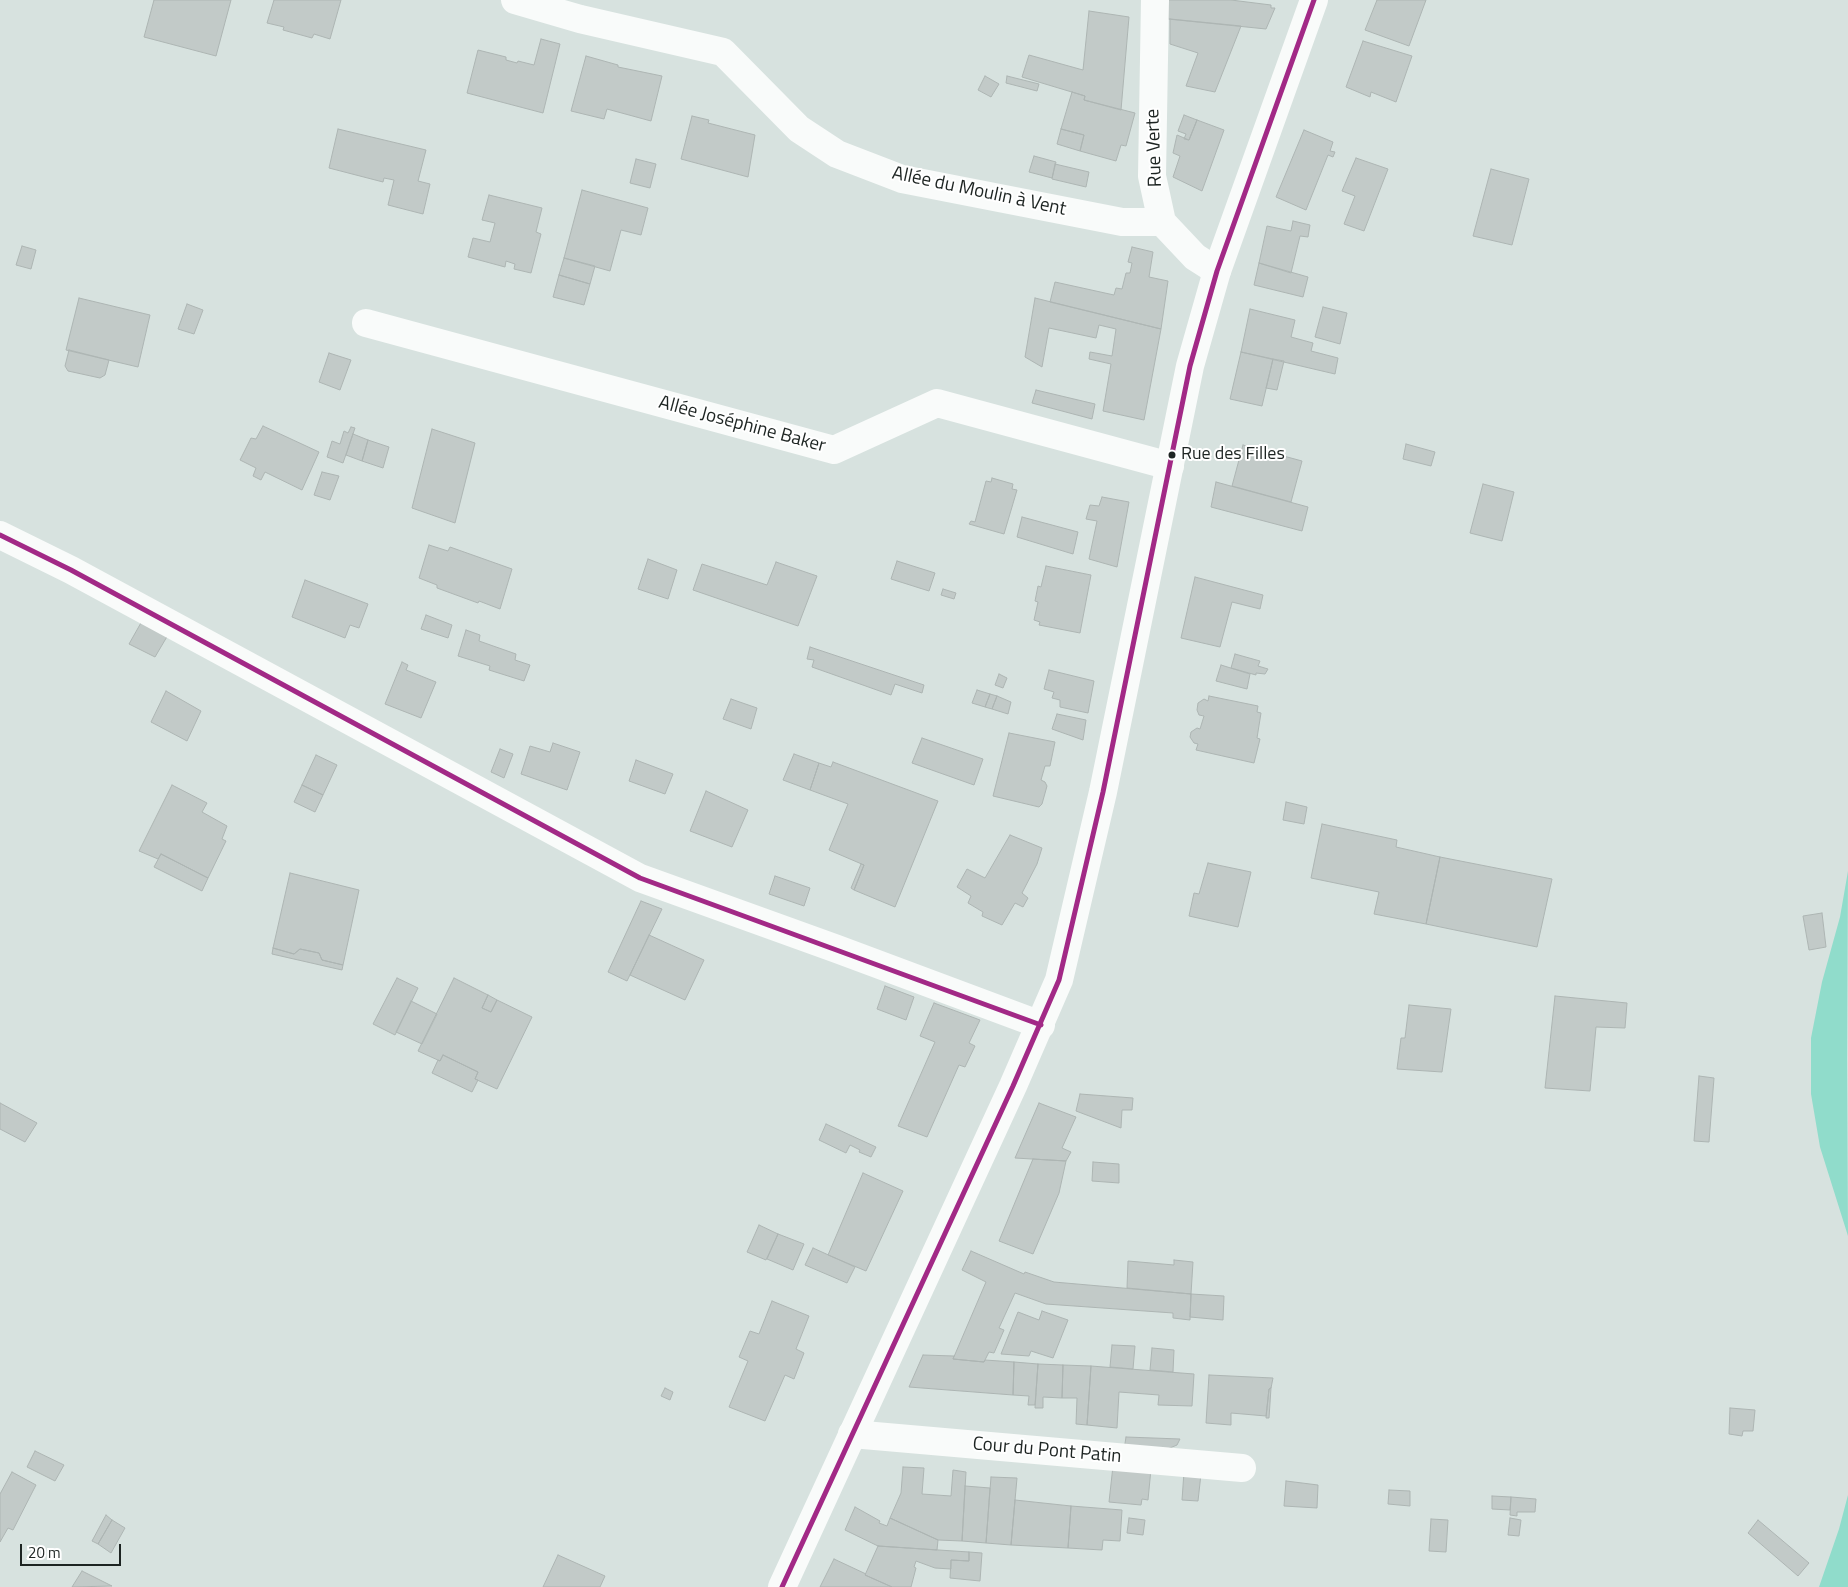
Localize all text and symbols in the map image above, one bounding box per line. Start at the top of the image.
street label: Rue Verte [1142,108,1168,188]
street label: Allée du Moulin à Vent [890,162,1068,222]
street label: Allée Joséphine Baker [656,392,828,458]
place label: Rue des Filles [1181,444,1285,466]
marker: Rue des Filles [1167,450,1177,460]
street label: Cour du Pont Patin [972,1433,1122,1469]
scale bar [22,1534,124,1566]
text: 20 m [28,1541,61,1564]

